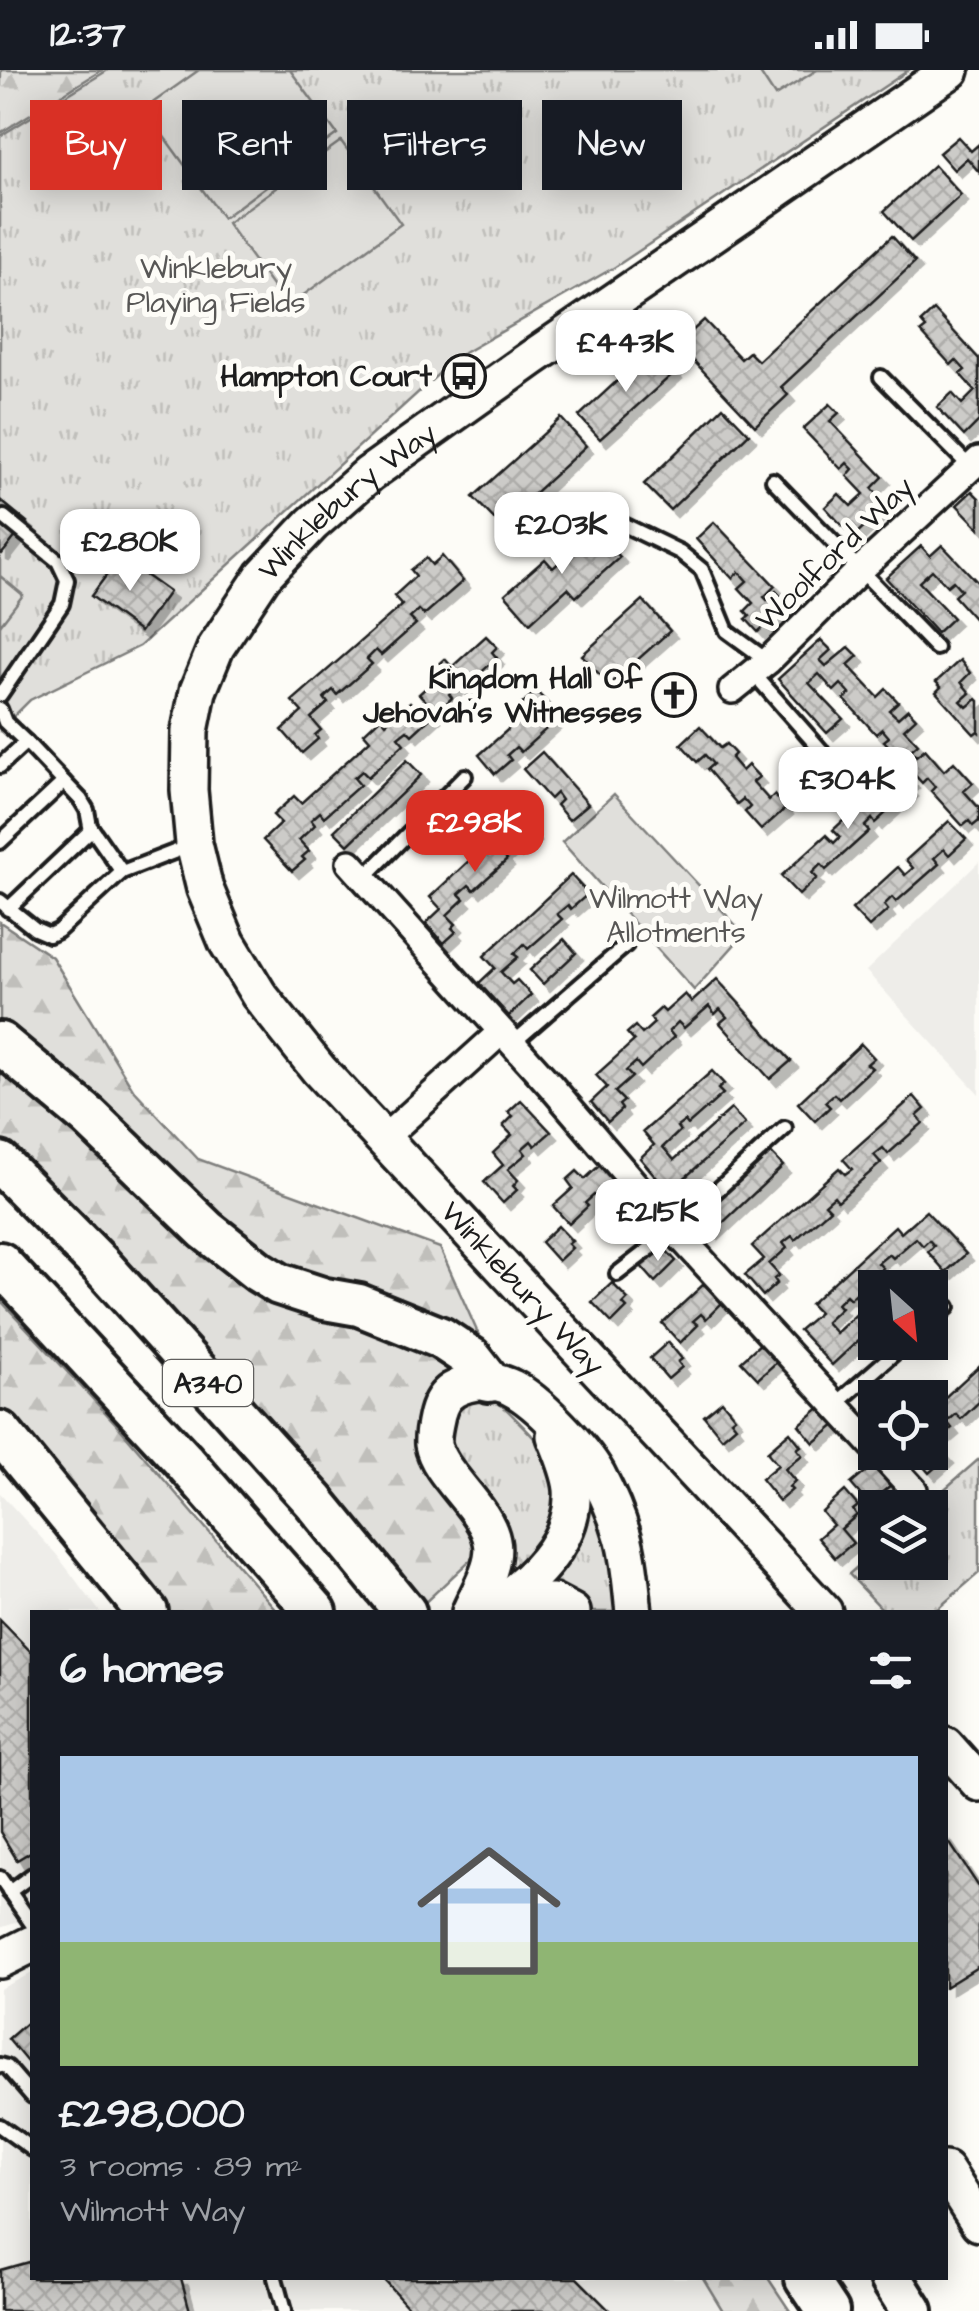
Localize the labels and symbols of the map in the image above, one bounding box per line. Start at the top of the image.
park label: Winklebury Playing Fields [126,248,306,325]
pin: £443K [556,310,696,395]
bus stop icon: Hampton Court [441,353,487,399]
place label: Hampton Court [220,356,433,399]
street label: Winklebury Way [249,413,446,591]
street label: Woolford Way [746,467,924,641]
pin: £203K [492,492,632,577]
pin: £280K [60,509,200,594]
place label: Kingdom Hall Of Jehovah's Witnesses [362,658,643,734]
church icon: Kingdom Hall Of Jehovah's Witnesses [651,672,697,718]
pin: £304K [778,747,918,832]
pin: £298K [405,790,545,875]
park label: Wilmott Way Allotments [589,878,763,954]
pin: £215K [588,1179,728,1264]
street label: Winklebury Way [430,1192,614,1386]
north arrow [858,1270,948,1360]
road number: A340 [163,1360,253,1406]

